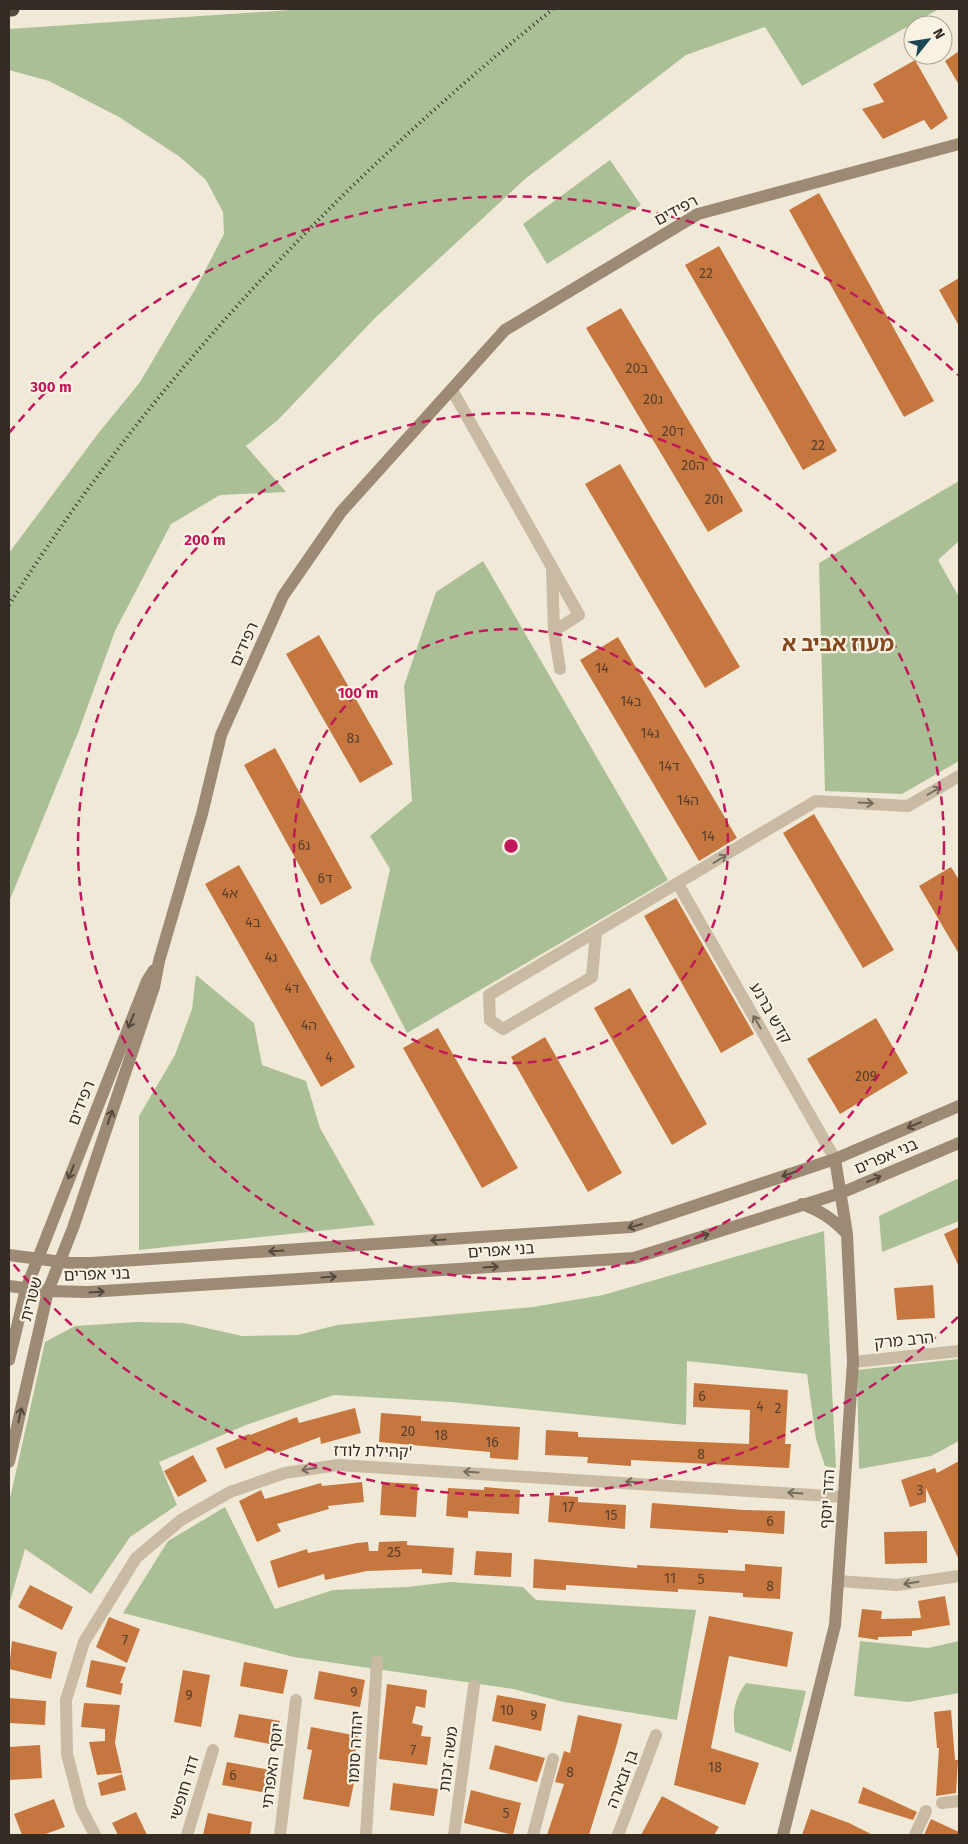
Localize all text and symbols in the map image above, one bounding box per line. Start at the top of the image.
north arrow [903,15,953,65]
text: N [929,25,949,42]
street label: רפידים [651,191,701,229]
house number: 22 [699,265,713,282]
house number: 20ב [626,360,648,377]
text: 300 m [29,378,72,396]
house number: 20ג [643,391,663,408]
house number: 20ד [662,423,685,440]
house number: 22 [811,437,825,454]
house number: 20ה [681,457,705,474]
house number: 20ו [705,491,723,508]
text: 200 m [184,531,226,549]
street label: רפידים [226,619,262,669]
district label: מעוז אביב א [782,631,894,657]
house number: 14 [595,660,609,677]
text: 100 m [338,684,378,702]
house number: 14ב [620,693,642,710]
house number: 14ג [641,725,659,742]
house number: 8ג [347,730,359,747]
house number: 14ד [658,758,680,775]
one-way arrow [926,786,941,796]
house number: 14ה [677,792,699,809]
one-way arrow [858,799,874,808]
house number: 14 [701,828,715,845]
house number: 6ג [298,837,310,854]
centre of rings [502,837,520,855]
one-way arrow [712,853,726,863]
house number: 6ד [317,870,333,887]
house number: 4א [222,885,238,902]
house number: 4ב [245,914,261,931]
house number: 4ג [265,949,277,966]
street label: קדש ברנע [746,979,796,1047]
house number: 4ד [284,980,300,997]
one-way arrow [126,1013,136,1028]
one-way arrow [752,1015,762,1030]
house number: 4ה [301,1017,317,1034]
house number: 4 [325,1049,333,1066]
house number: 209 [855,1068,877,1085]
street label: רפידים [64,1078,98,1128]
one-way arrow [106,1110,115,1125]
one-way arrow [907,1121,922,1130]
street label: בני אפרים [851,1134,921,1178]
one-way arrow [66,1164,76,1179]
one-way arrow [782,1170,798,1179]
one-way arrow [867,1173,882,1182]
one-way arrow [628,1221,644,1231]
one-way arrow [694,1231,710,1240]
one-way arrow [431,1236,447,1245]
street label: בני אפרים [467,1238,535,1262]
one-way arrow [268,1246,284,1255]
one-way arrow [483,1262,499,1271]
street label: בני אפרים [63,1263,131,1285]
one-way arrow [320,1272,336,1282]
street label: שטרית [16,1275,46,1323]
one-way arrow [88,1287,104,1296]
street label: הרב מרק [873,1327,935,1353]
house number: 6 [698,1388,706,1405]
house number: 4 [756,1398,764,1415]
house number: 2 [775,1400,782,1417]
one-way arrow [16,1407,25,1423]
house number: 20 [401,1423,416,1440]
house number: 18 [434,1427,448,1444]
house number: 16 [485,1434,499,1451]
street label: קהילת לודז' [333,1441,413,1461]
house number: 8 [697,1446,705,1463]
one-way arrow [301,1464,317,1474]
one-way arrow [463,1467,479,1476]
street label: הדר יוסף [815,1468,839,1530]
one-way arrow [625,1478,641,1487]
house number: 3 [917,1482,924,1499]
one-way arrow [787,1489,803,1498]
house number: 17 [562,1499,574,1516]
house number: 15 [604,1507,618,1524]
house number: 6 [766,1513,774,1530]
house number: 25 [387,1544,401,1561]
house number: 11 [664,1570,676,1587]
house number: 5 [697,1571,705,1588]
house number: 8 [766,1578,774,1595]
one-way arrow [903,1579,919,1589]
house number: 7 [122,1632,128,1649]
house number: 9 [350,1684,358,1701]
house number: 9 [185,1687,193,1704]
house number: 10 [500,1702,514,1719]
house number: 9 [530,1707,538,1724]
street label: יהודה סומו [344,1710,366,1784]
street label: יוסף האפרתי [257,1722,287,1810]
street label: משה זכות [435,1725,461,1793]
house number: 7 [410,1742,416,1759]
street label: בן זבארה [602,1747,642,1811]
street label: דוד חופשי [165,1753,203,1823]
house number: 18 [708,1759,722,1776]
house number: 8 [566,1764,574,1781]
house number: 6 [229,1767,237,1784]
house number: 5 [502,1805,510,1822]

